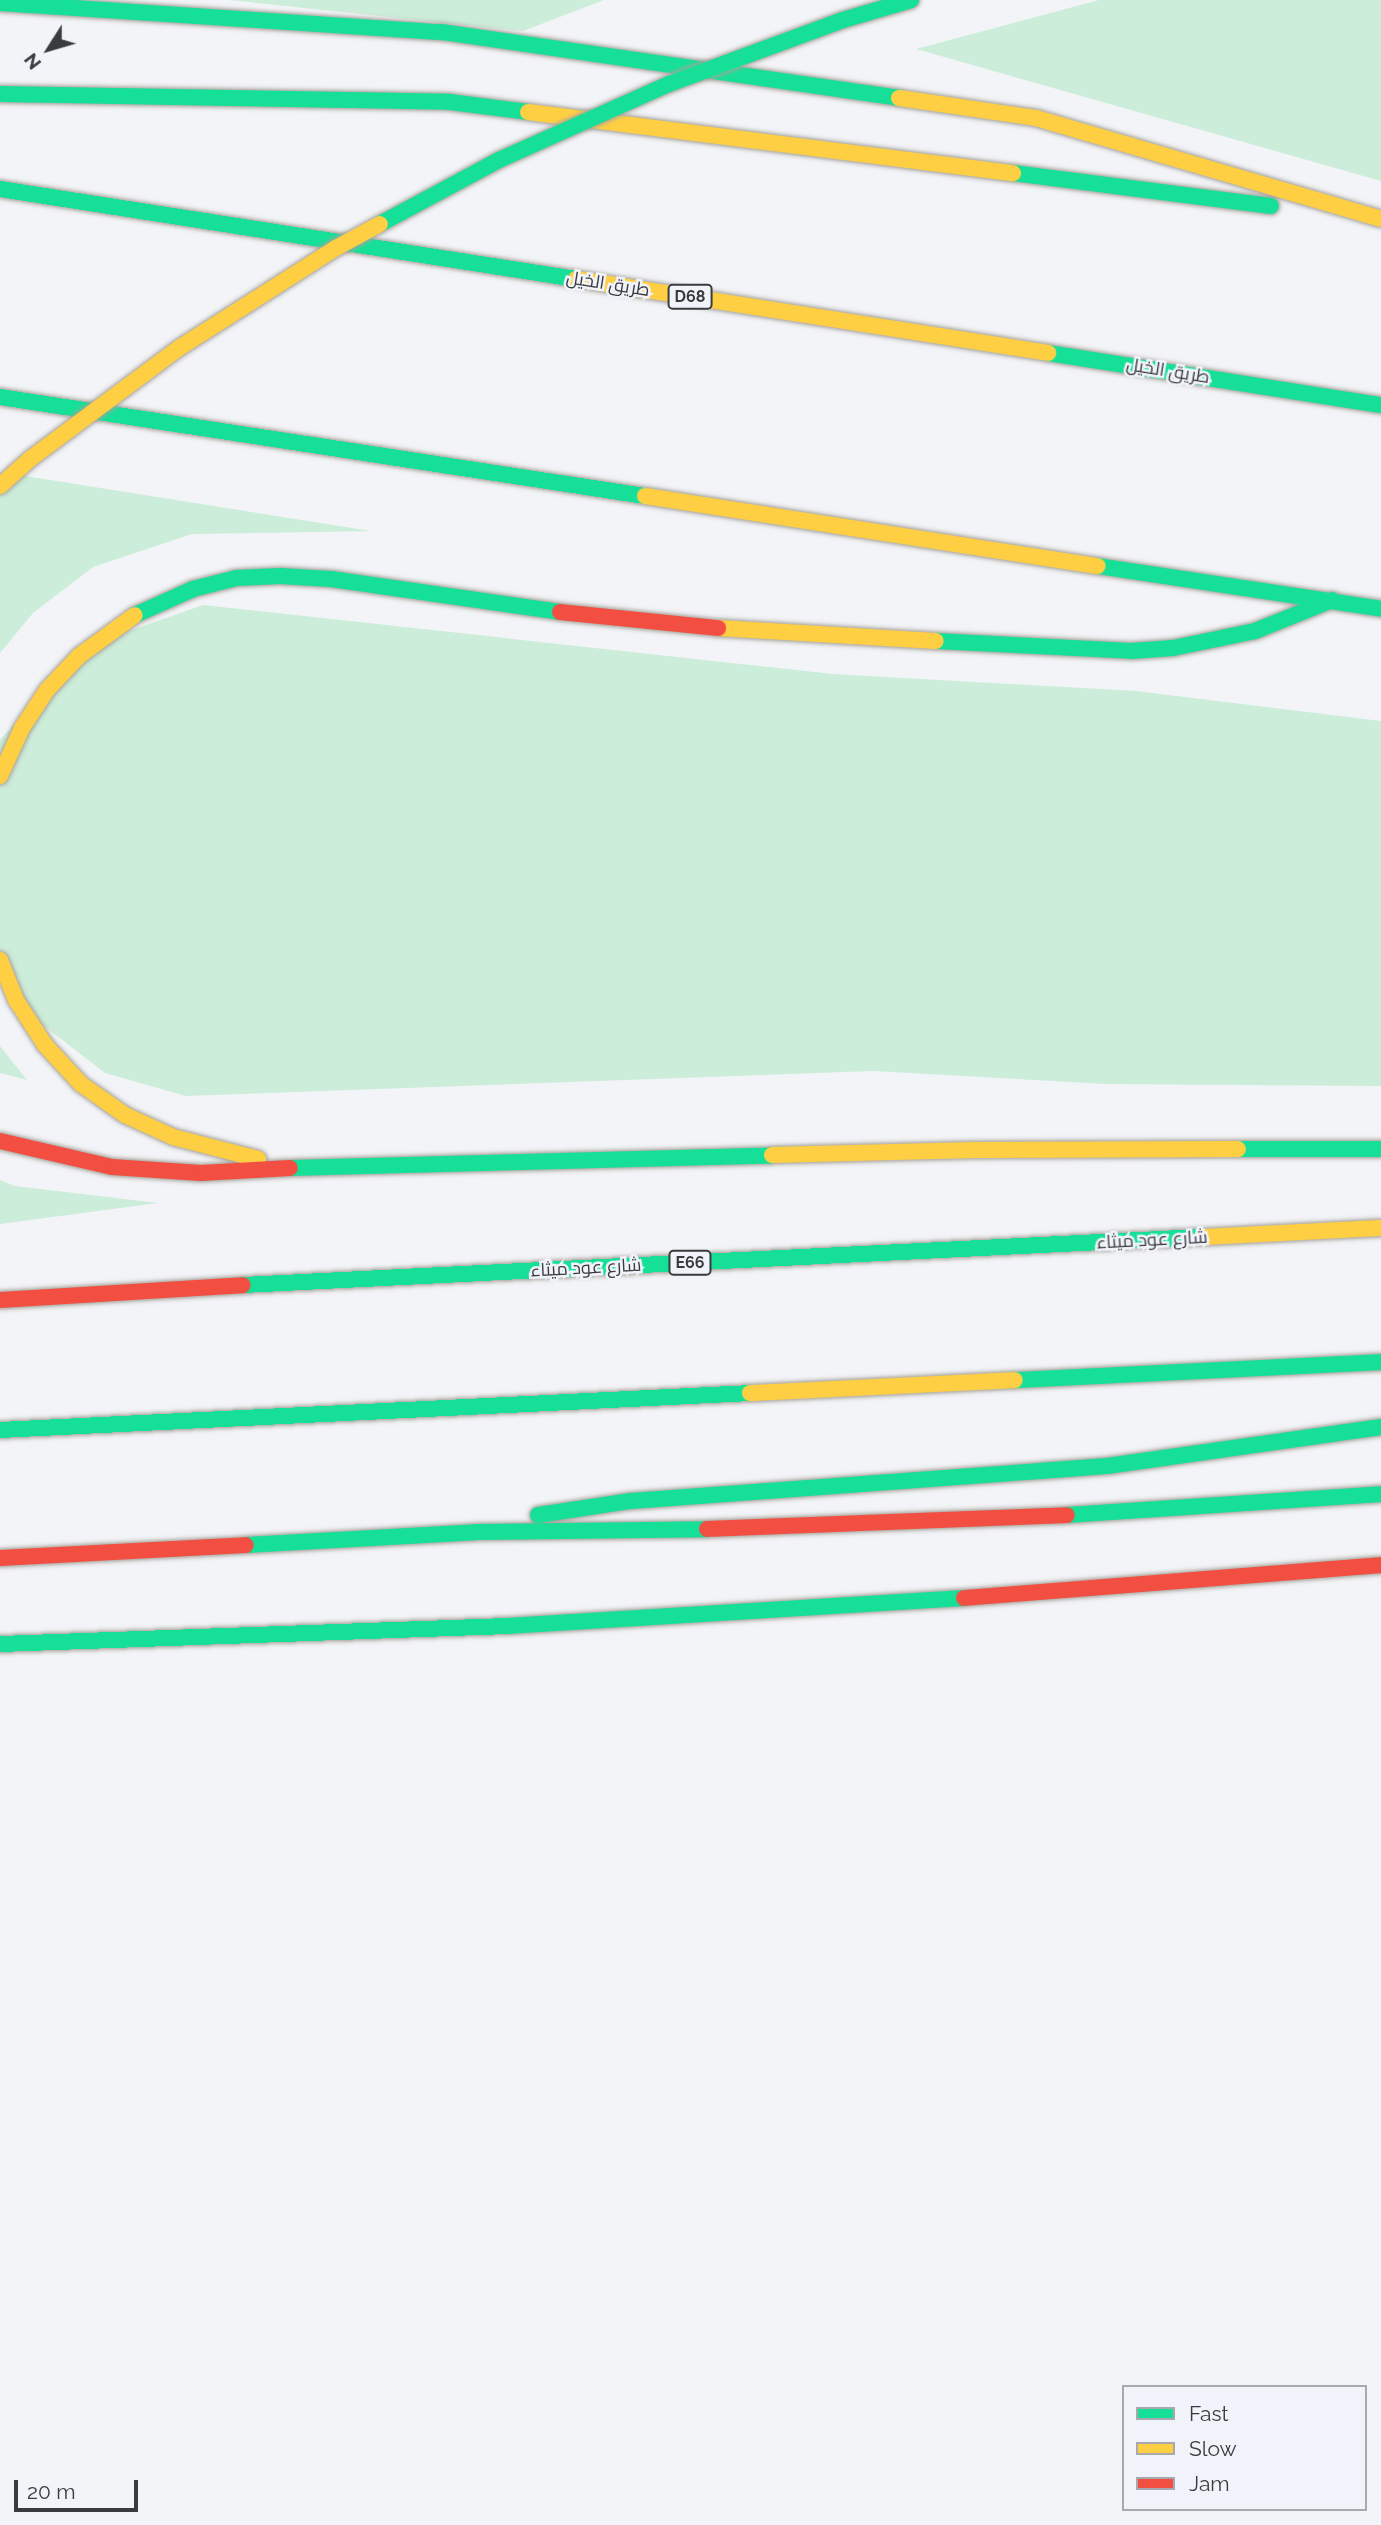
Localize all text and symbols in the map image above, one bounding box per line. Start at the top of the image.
north arrow [14,14,84,84]
text: N [19,49,45,74]
street label: طريق الخيل [565,267,651,301]
road number: D68 [667,284,713,310]
street label: طريق الخيل [1125,354,1211,388]
street label: شارع عود ميثاء [1096,1226,1208,1254]
road number: E66 [667,1250,713,1275]
street label: شارع عود ميثاء [530,1254,642,1282]
legend [1122,2385,1367,2511]
text: Fast [1189,2401,1229,2426]
text: Slow [1189,2436,1237,2461]
scale bar [18,2466,142,2510]
text: Jam [1189,2471,1230,2496]
text: 20 m [27,2479,75,2504]

